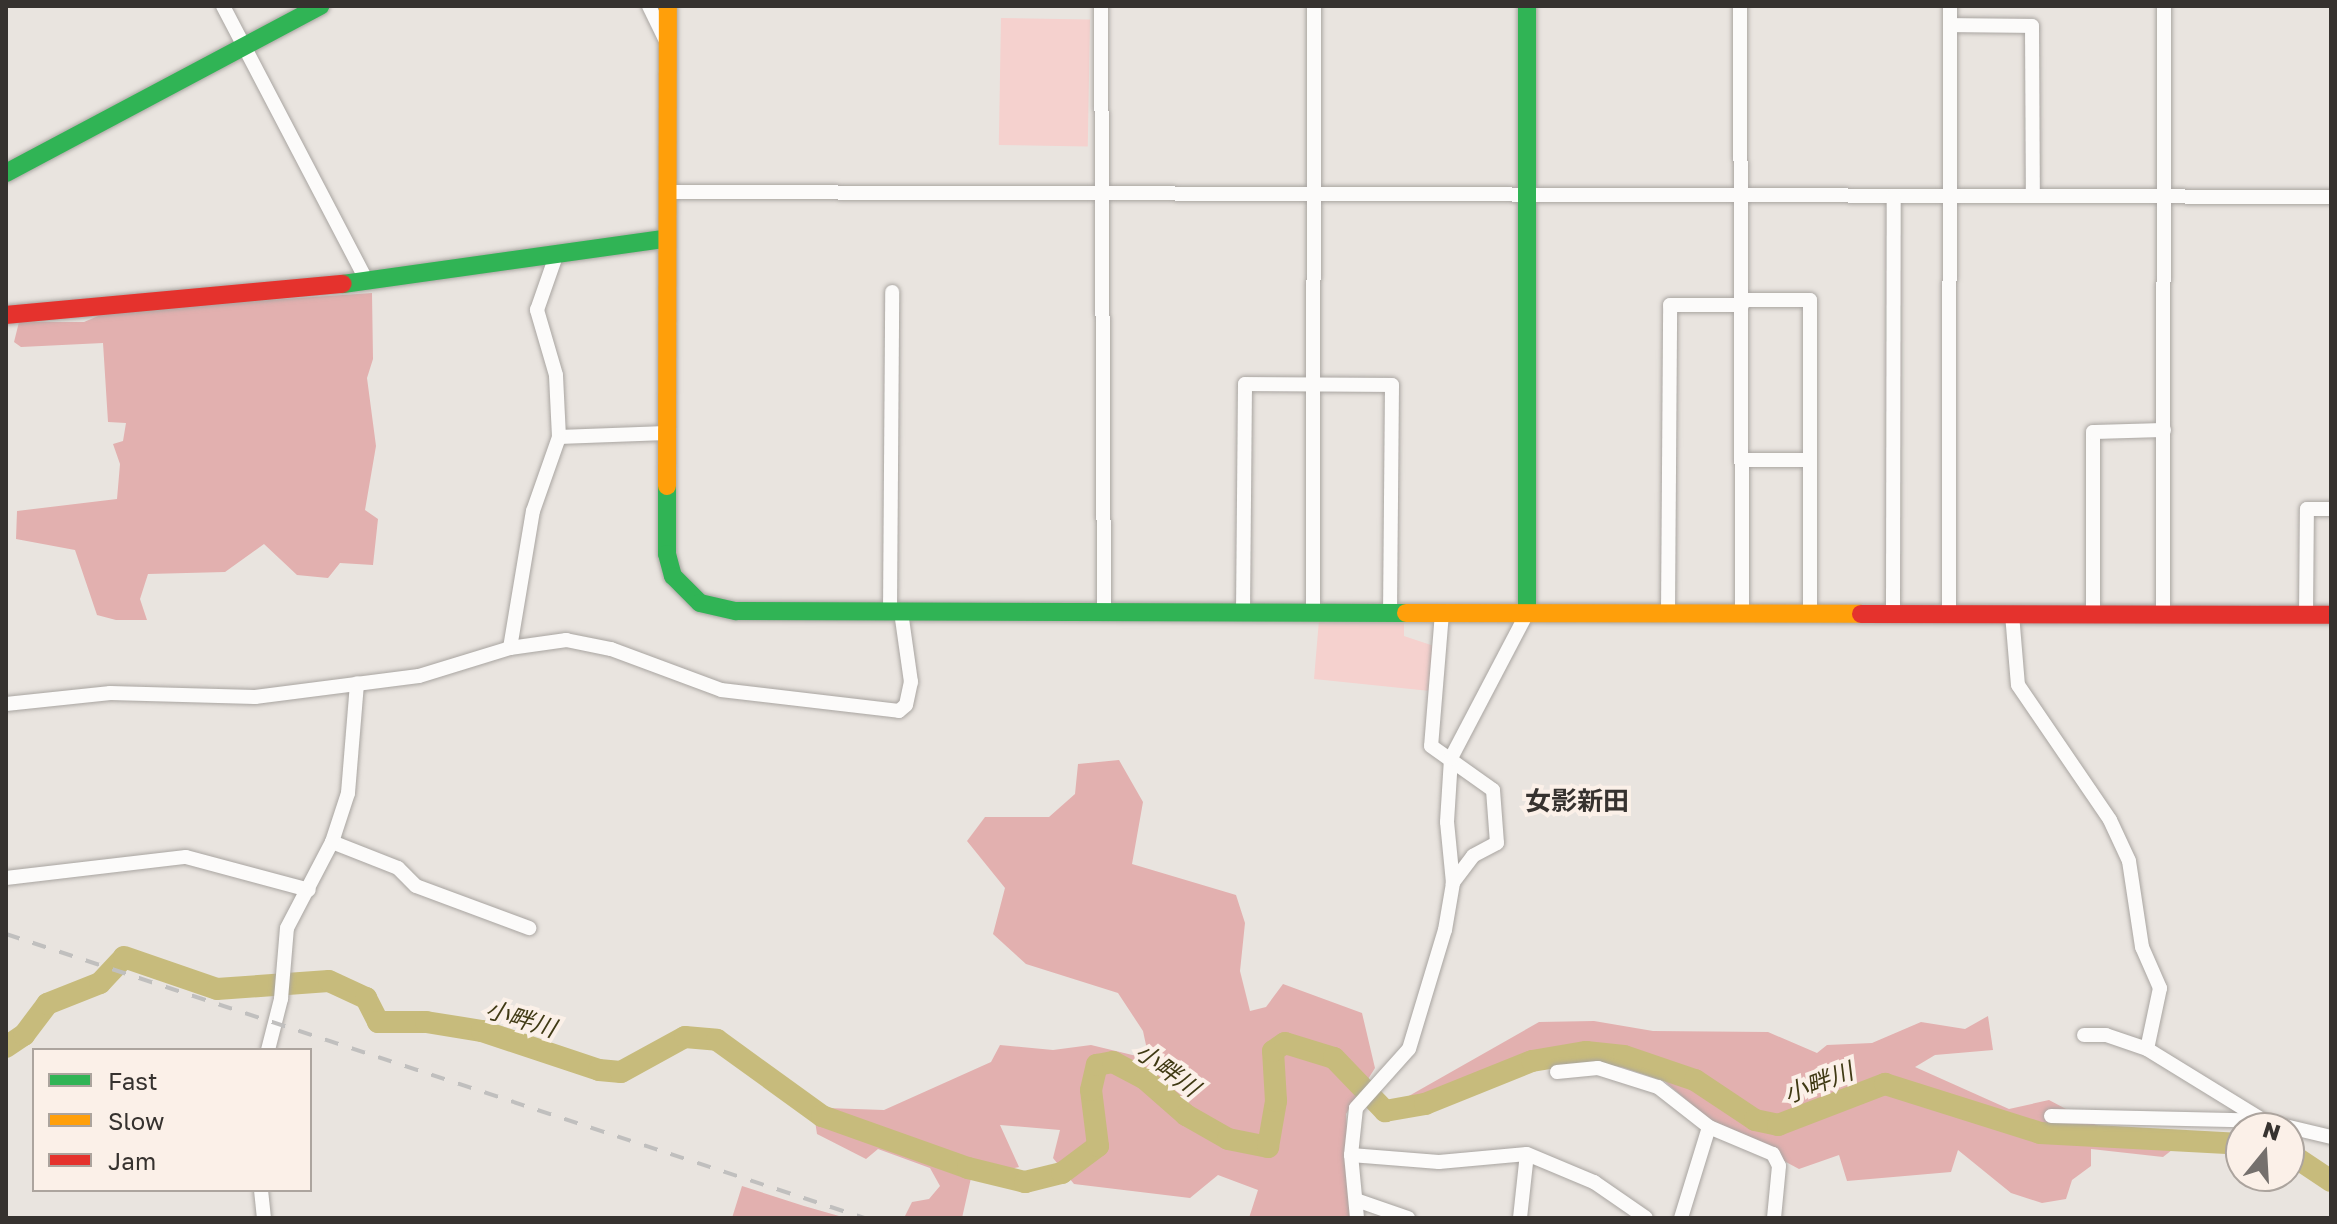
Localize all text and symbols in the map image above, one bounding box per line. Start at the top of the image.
district label: 女影新田 [1525,785,1629,817]
water label: 小畔川 [482,994,560,1042]
water label: 小畔川 [1130,1036,1206,1102]
legend [32,1048,312,1192]
water label: 小畔川 [1779,1056,1857,1108]
text: Fast [108,1066,158,1095]
text: Slow [108,1106,164,1135]
north arrow [2225,1112,2305,1192]
text: N [2260,1115,2284,1146]
text: Jam [108,1146,156,1175]

